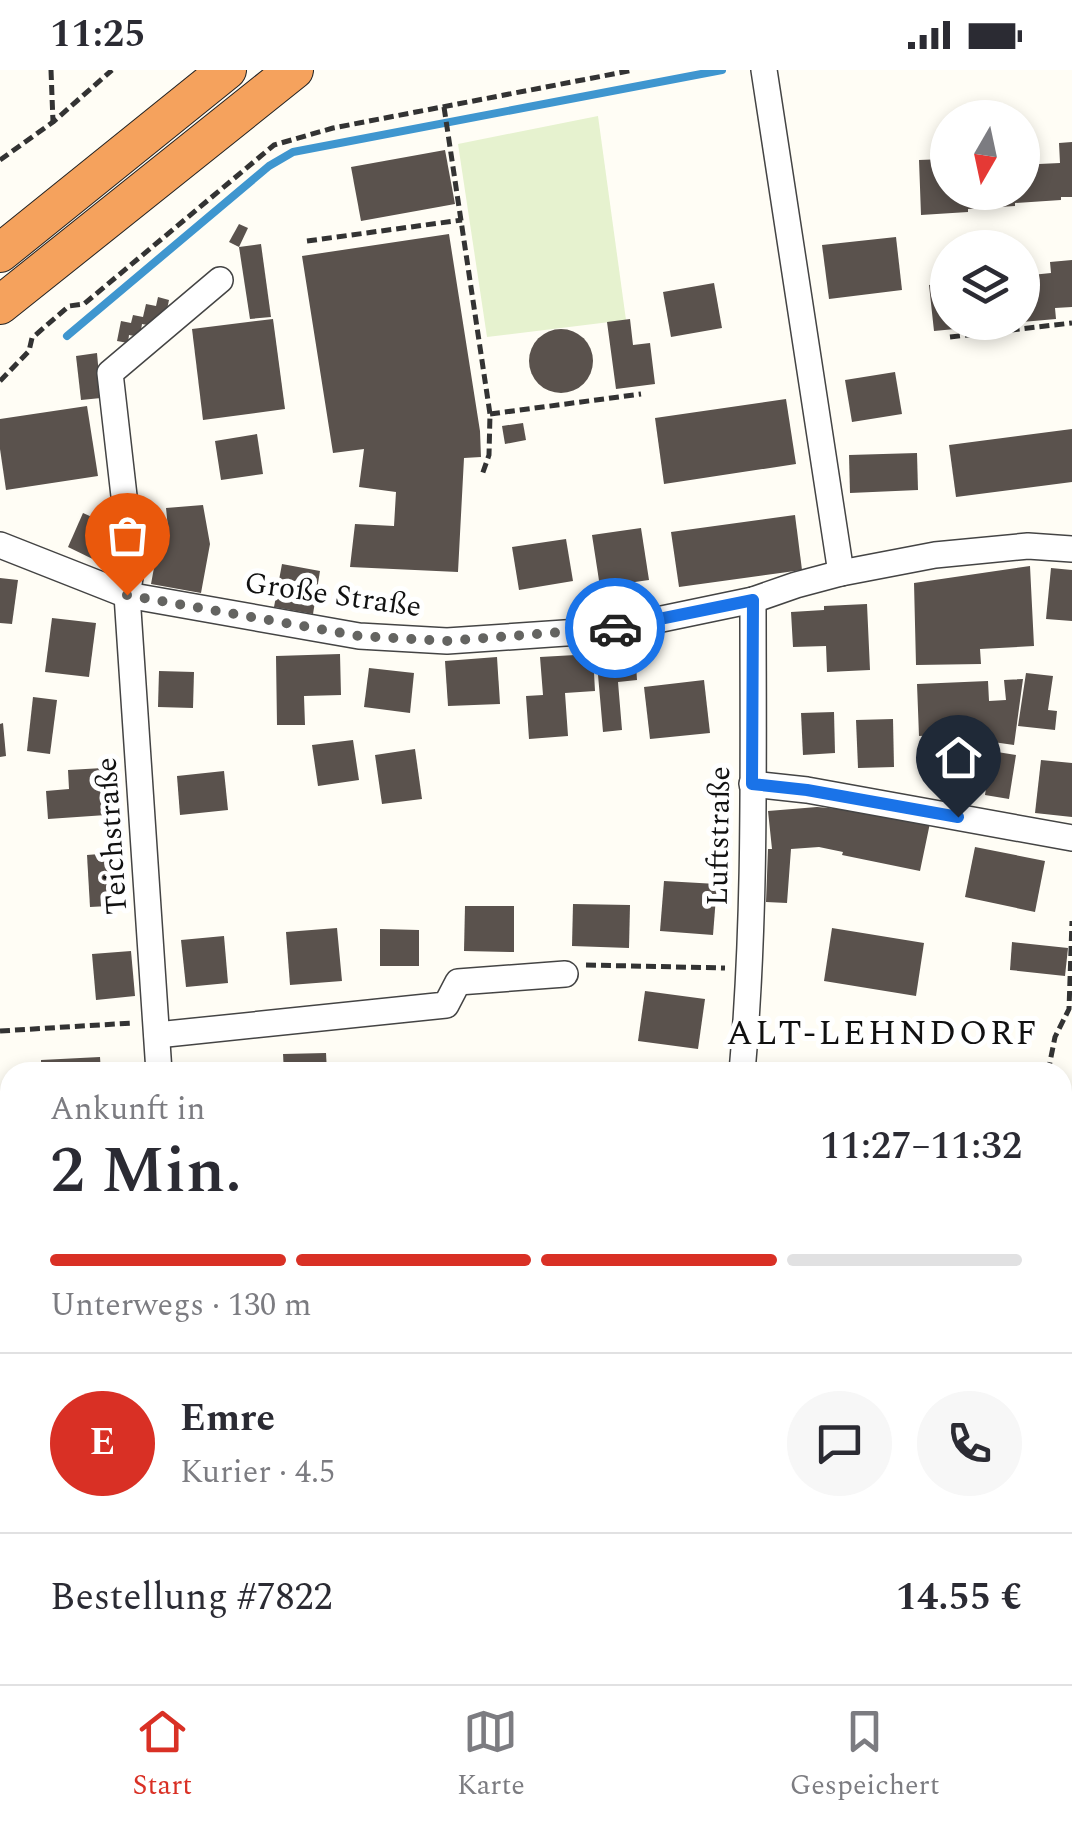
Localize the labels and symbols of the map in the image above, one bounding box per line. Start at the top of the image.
north arrow [930,100,1040,210]
pin [85,493,170,596]
street label: Große Straße [241,560,424,630]
courier [565,578,665,678]
pin [916,715,1001,818]
street label: Teichstraße [84,756,140,916]
street label: Luftstraße [695,766,743,906]
district label: ALT-LEHNDORF [727,1007,1039,1060]

